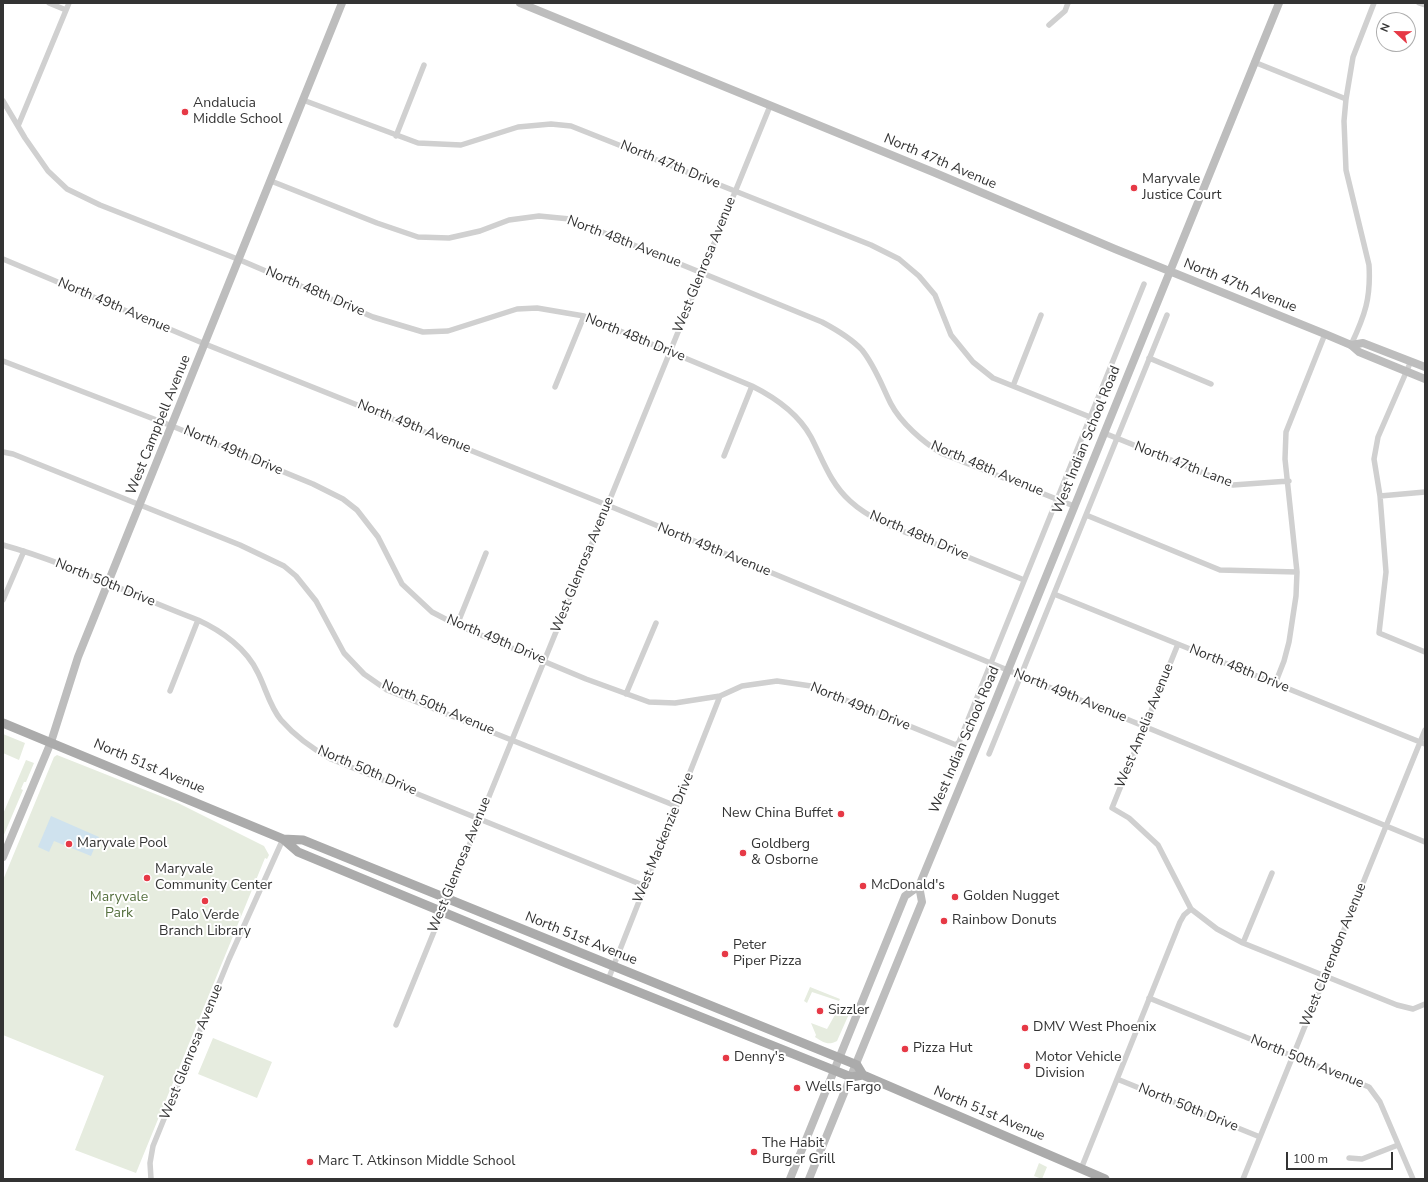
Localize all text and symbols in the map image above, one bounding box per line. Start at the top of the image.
north arrow [1376,12,1416,52]
text: N [1377,21,1394,34]
place label: Andalucia Middle School [193,96,282,128]
marker: Andalucia Middle School [180,107,190,117]
street label: North 47th Avenue [881,131,999,193]
street label: North 47th Drive [618,137,722,193]
place label: Maryvale Justice Court [1142,172,1221,204]
marker: Maryvale Justice Court [1129,183,1139,193]
street label: West Glenrosa Avenue [670,195,740,335]
street label: North 48th Avenue [565,212,683,272]
street label: North 47th Avenue [1181,256,1299,316]
street label: North 48th Drive [263,263,367,321]
street label: North 49th Avenue [55,275,173,337]
street label: North 48th Drive [583,310,687,366]
street label: West Campbell Avenue [123,353,195,497]
street label: West Indian School Road [1050,364,1124,516]
street label: North 49th Avenue [355,397,473,457]
street label: North 49th Drive [181,422,285,480]
street label: North 48th Avenue [928,438,1046,500]
street label: North 47th Lane [1132,439,1234,491]
street label: West Glenrosa Avenue [548,495,618,635]
street label: North 48th Drive [867,507,971,565]
street label: North 49th Avenue [655,520,773,580]
street label: North 50th Drive [53,555,157,611]
street label: North 49th Drive [444,611,548,669]
street label: North 48th Drive [1187,641,1291,697]
street label: West Amelia Avenue [1112,661,1178,791]
street label: West Indian School Road [926,664,1004,816]
street label: North 49th Avenue [1011,666,1129,726]
street label: North 50th Avenue [379,677,497,739]
street label: North 49th Drive [808,679,912,735]
street label: North 51st Avenue [91,736,207,798]
street label: North 50th Drive [315,742,419,800]
street label: West Mackenzie Drive [630,770,698,906]
street label: West Glenrosa Avenue [425,795,495,935]
place label: New China Buffet [722,806,833,822]
marker: New China Buffet [836,809,846,819]
place label: Maryvale Pool [77,836,167,852]
place label: Goldberg & Osborne [751,837,818,870]
marker: Maryvale Pool [64,839,74,849]
marker: Goldberg & Osborne [738,848,748,858]
place label: Maryvale Community Center [155,862,272,894]
marker: Maryvale Community Center [142,873,152,883]
place label: McDonald's [871,878,945,894]
marker: McDonald's [858,881,868,891]
street label: West Clarendon Avenue [1297,881,1371,1029]
place label: Golden Nugget [963,889,1059,905]
park label: Maryvale Park [90,890,148,922]
marker: Golden Nugget [950,892,960,902]
marker: Palo Verde Branch Library [200,896,210,906]
place label: Palo Verde Branch Library [159,908,251,940]
street label: North 51st Avenue [522,909,640,969]
place label: Rainbow Donuts [952,913,1057,929]
marker: Rainbow Donuts [939,916,949,926]
place label: Peter Piper Pizza [733,938,802,970]
marker: Peter Piper Pizza [720,949,730,959]
street label: West Glenrosa Avenue [157,982,227,1122]
place label: Sizzler [828,1003,869,1019]
marker: Sizzler [815,1006,825,1016]
place label: DMV West Phoenix [1033,1020,1156,1036]
marker: DMV West Phoenix [1020,1023,1030,1033]
street label: North 50th Avenue [1248,1032,1366,1092]
place label: Pizza Hut [913,1041,972,1057]
marker: Pizza Hut [900,1044,910,1054]
place label: Denny's [734,1050,785,1066]
place label: Motor Vehicle Division [1035,1050,1121,1082]
marker: Denny's [721,1053,731,1063]
marker: Motor Vehicle Division [1022,1061,1032,1071]
place label: Wells Fargo [805,1080,881,1096]
street label: North 50th Drive [1136,1080,1240,1136]
marker: Wells Fargo [792,1083,802,1093]
street label: North 51st Avenue [931,1083,1047,1145]
place label: The Habit Burger Grill [762,1136,835,1168]
scale bar [1288,1144,1395,1170]
marker: The Habit Burger Grill [749,1147,759,1157]
text: 100 m [1293,1151,1328,1167]
place label: Marc T. Atkinson Middle School [318,1154,515,1170]
marker: Marc T. Atkinson Middle School [305,1157,315,1167]

